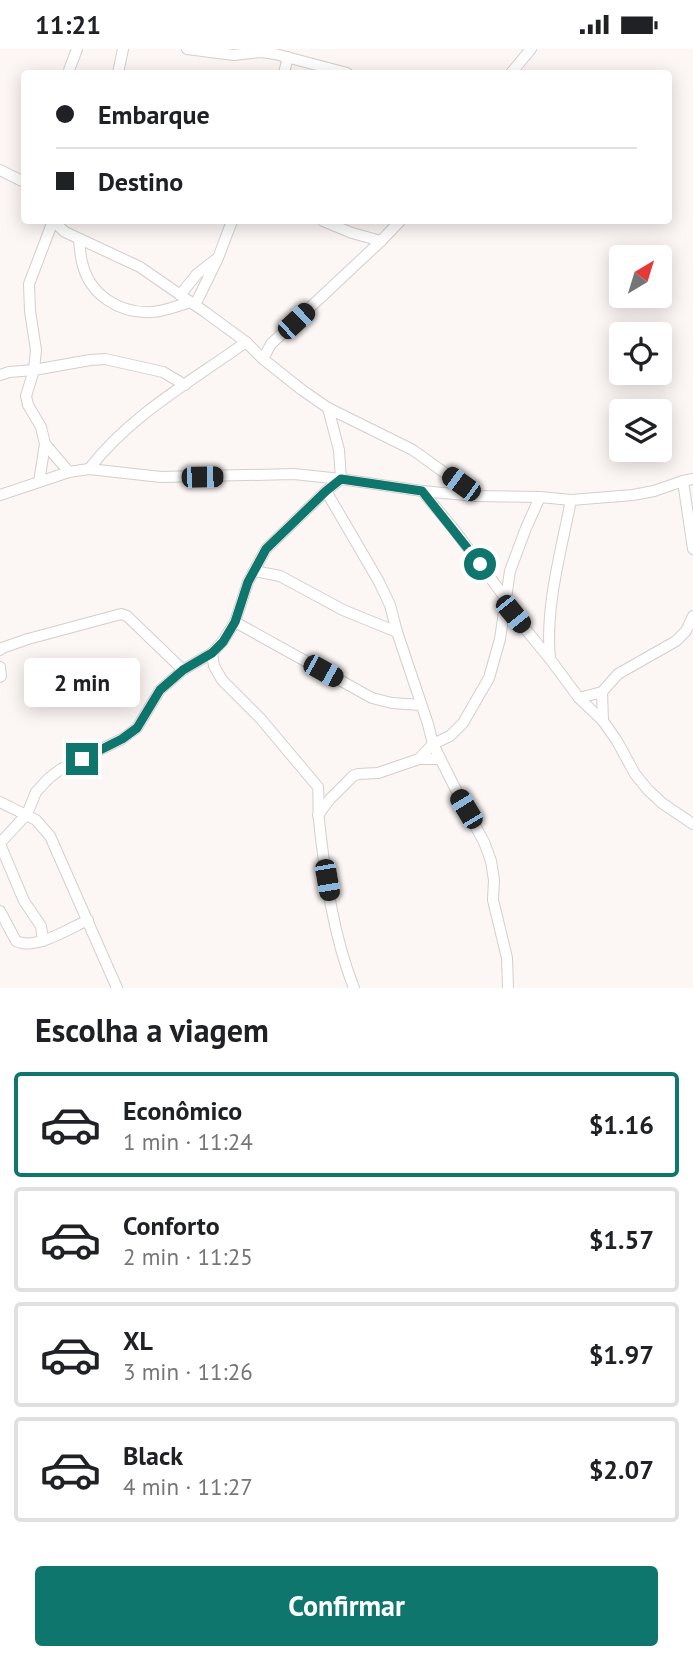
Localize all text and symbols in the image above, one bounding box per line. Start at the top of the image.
text: 11:21 [35,8,101,41]
text: Embarque [98,98,210,131]
text: Destino [98,165,183,198]
north arrow [609,245,672,308]
map controls [609,245,672,462]
car [274,299,319,343]
button: locate [609,322,672,385]
button: layers [609,399,672,462]
car [438,463,485,505]
car [181,466,224,488]
route start [464,548,496,580]
car [492,591,535,637]
car [300,652,347,690]
callout: 2 min [24,657,140,707]
text: 2 min [54,668,110,697]
route end [66,743,98,775]
car [447,786,486,832]
car [314,857,341,903]
text: Escolha a viagem [35,1009,269,1051]
icon: car [39,1093,102,1156]
text: Econômico [123,1094,242,1127]
text: $1.16 [589,1108,654,1141]
text: 1 min · 11:24 [123,1127,253,1156]
icon: car [39,1208,102,1271]
text: Conforto [123,1209,220,1242]
text: $1.57 [589,1223,654,1256]
text: 2 min · 11:25 [123,1242,253,1271]
icon: car [39,1323,102,1386]
text: XL [123,1324,153,1357]
text: $1.97 [589,1338,654,1371]
text: 3 min · 11:26 [123,1357,253,1386]
icon: car [39,1438,102,1501]
text: Black [123,1439,183,1472]
text: $2.07 [589,1453,654,1486]
text: 4 min · 11:27 [123,1472,253,1501]
button: Confirmar [35,1566,658,1646]

